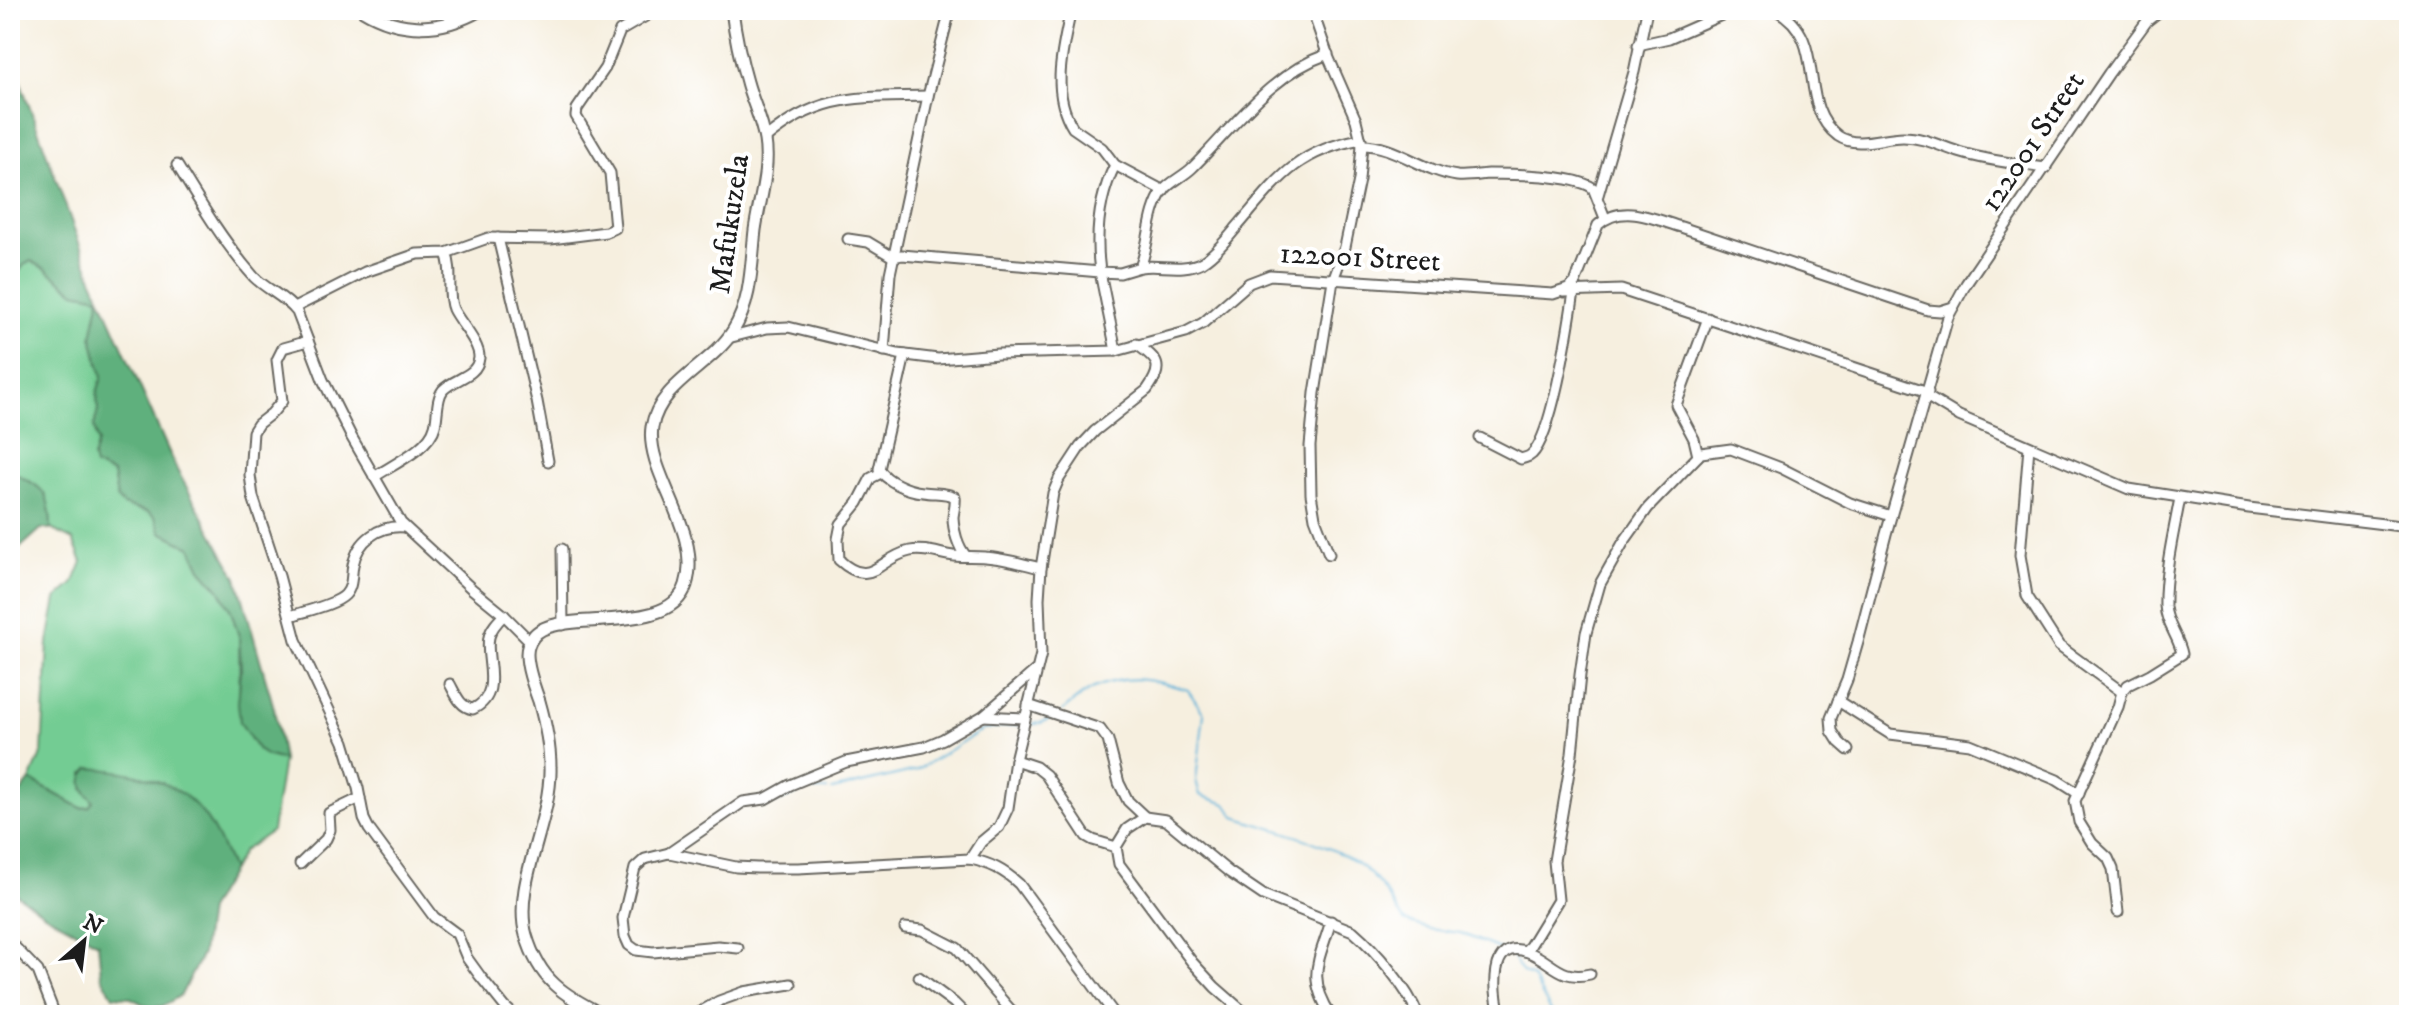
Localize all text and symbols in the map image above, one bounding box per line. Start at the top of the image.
street label: 122001 Street [1973,65,2093,219]
street label: Mafukuzela [702,152,758,296]
street label: 122001 Street [1279,235,1441,281]
north arrow [44,901,124,981]
text: N [78,909,107,941]

